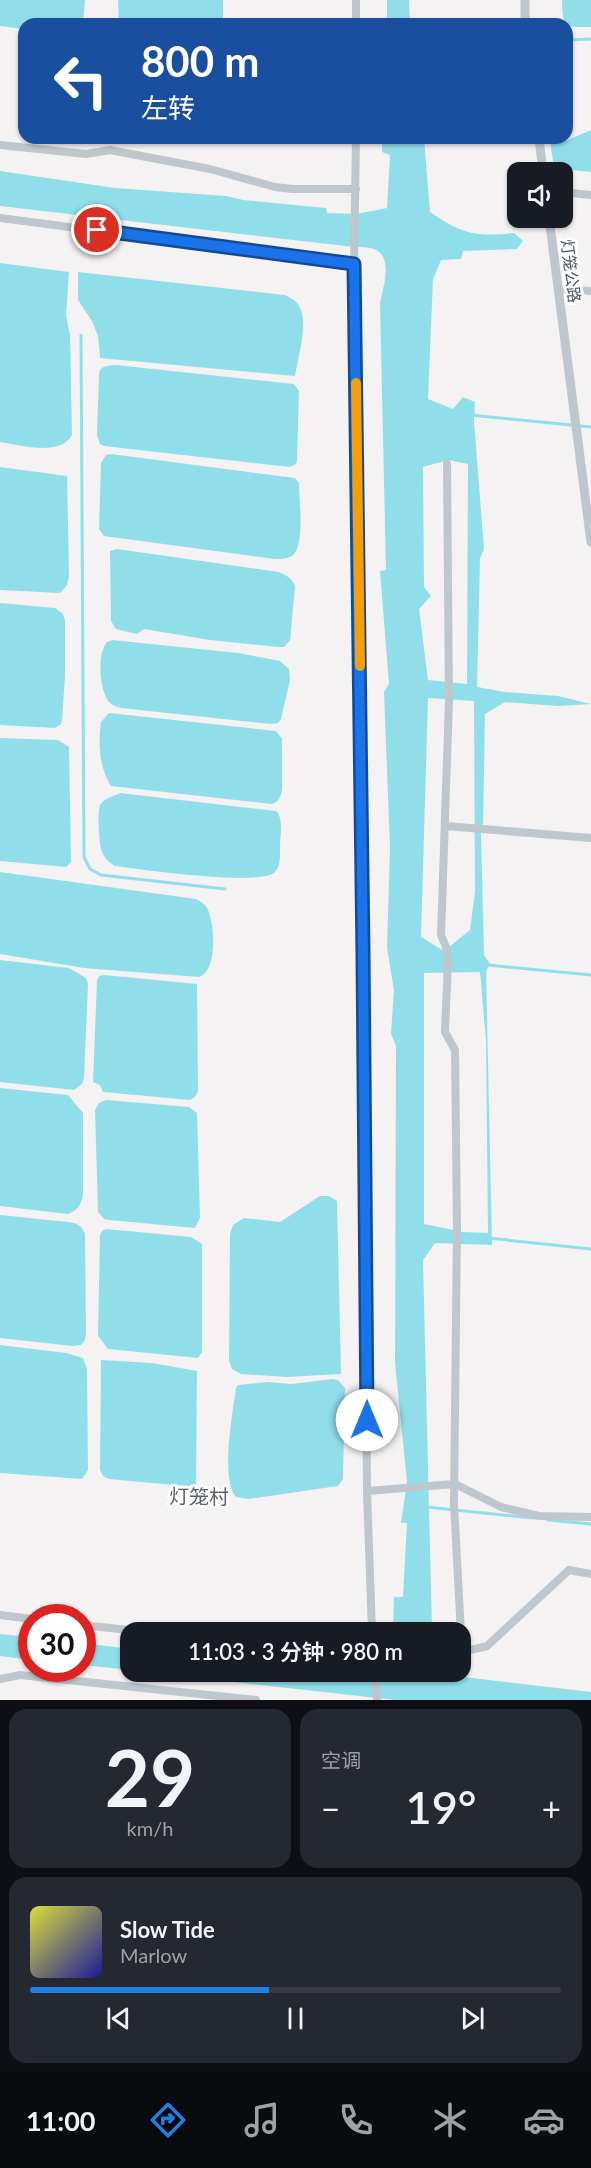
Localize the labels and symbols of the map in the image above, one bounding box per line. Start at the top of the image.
pin [71,204,122,255]
street label: 灯笼公路 [558,238,585,304]
position arrow [335,1388,399,1452]
district label: 灯笼村 [169,1484,229,1508]
speed limit sign: 30 [18,1604,96,1682]

